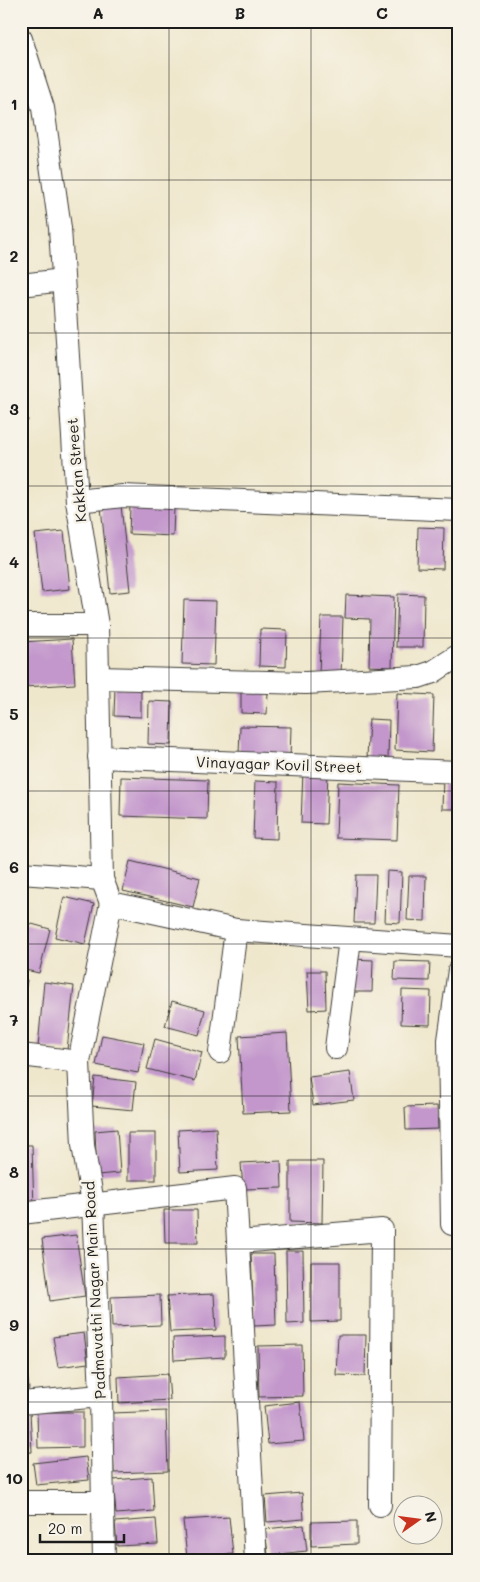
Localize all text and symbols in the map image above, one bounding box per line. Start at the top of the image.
text: A [92,2,104,23]
text: B [235,2,245,23]
text: C [376,2,388,23]
text: 1 [10,93,18,114]
text: 2 [10,245,19,266]
text: 3 [9,398,19,419]
street label: Kakkan Street [61,417,91,523]
text: 4 [9,551,19,572]
text: 5 [9,703,19,724]
street label: Vinayagar Kovil Street [196,751,362,777]
text: 6 [9,856,19,877]
text: 7 [10,1009,19,1030]
text: 8 [9,1161,19,1182]
street label: Padmavathi Nagar Main Road [78,1181,110,1400]
text: 9 [9,1314,19,1335]
text: 10 [5,1467,23,1488]
north arrow [392,1494,442,1544]
text: N [421,1509,442,1524]
scale bar [40,1512,124,1544]
text: 20 m [48,1518,82,1538]

